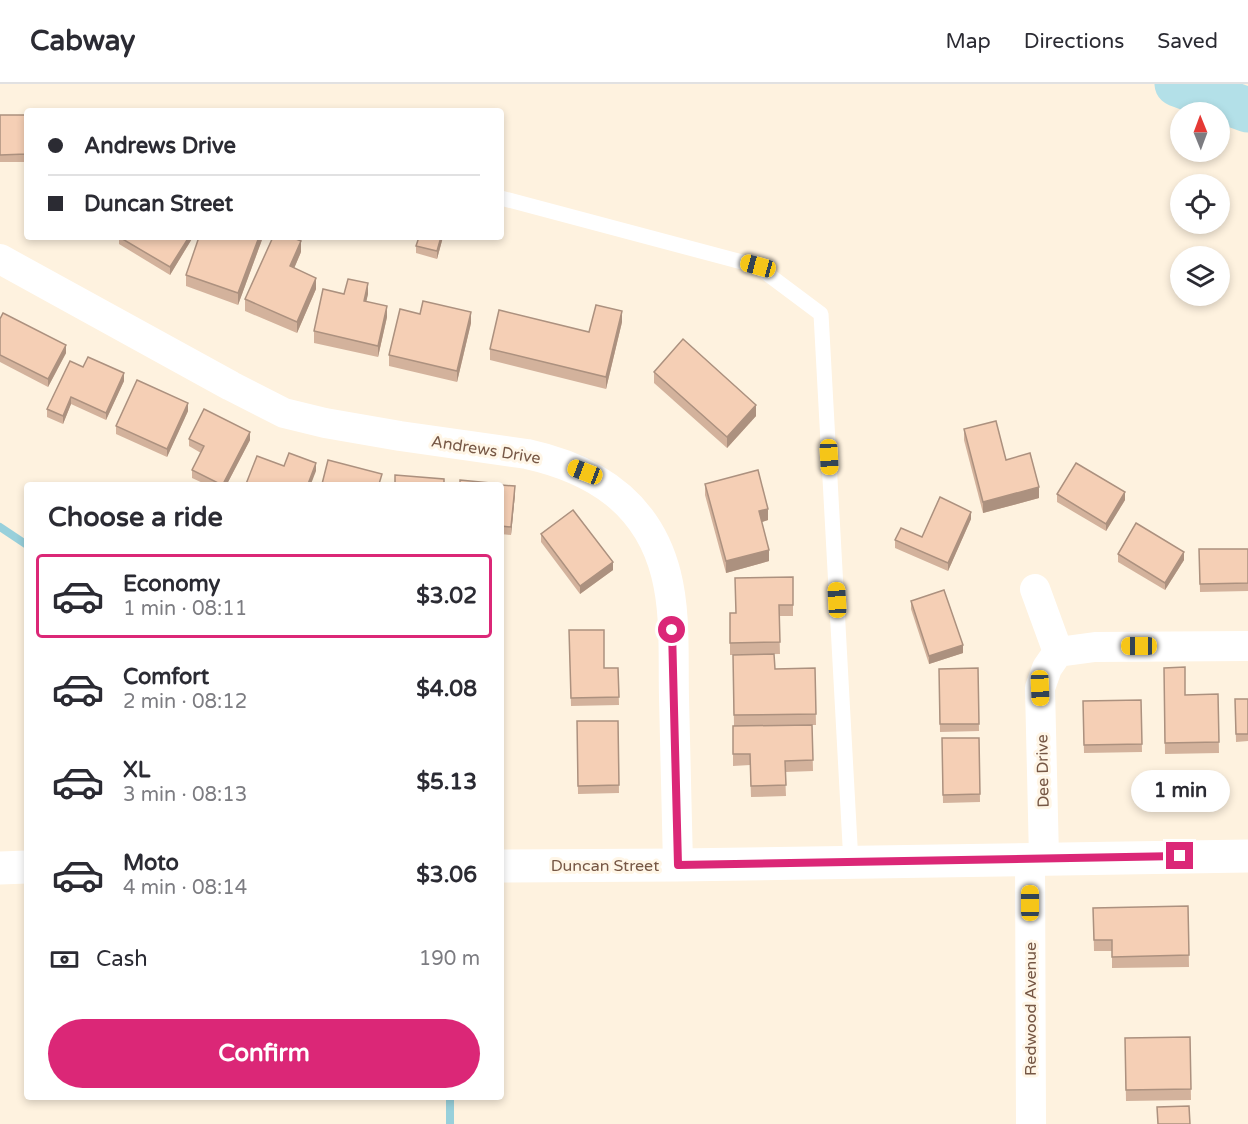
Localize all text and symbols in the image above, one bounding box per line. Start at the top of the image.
text: Cabway [30,24,135,58]
text: Map [945,29,991,54]
text: Directions [1024,29,1124,54]
text: Saved [1157,29,1218,54]
north arrow [1170,102,1230,162]
map controls [1170,102,1230,306]
text: Andrews Drive [84,133,236,159]
button: locate [1170,174,1230,234]
text: Duncan Street [84,191,233,217]
button: layers [1170,246,1230,306]
car [738,253,778,279]
street label: Andrews Drive [430,431,542,469]
car [819,439,839,475]
car [565,457,605,487]
text: Choose a ride [48,501,223,534]
icon: car [51,569,105,623]
text: Economy [123,571,220,597]
car [827,582,847,618]
text: $3.02 [416,583,477,609]
text: 1 min · 08:11 [123,597,247,621]
route start [658,616,685,643]
car [1121,637,1157,655]
icon: car [51,662,105,716]
text: Comfort [123,664,209,690]
car [1030,670,1050,706]
text: $4.08 [416,676,477,702]
text: 2 min · 08:12 [123,690,247,714]
street label: Dee Drive [1032,734,1054,808]
icon: car [51,755,105,809]
text: XL [123,757,150,783]
text: $5.13 [416,769,477,795]
callout: 1 min [1130,769,1230,811]
text: 1 min [1154,779,1207,803]
text: 3 min · 08:13 [123,783,247,807]
route end [1166,842,1193,869]
icon: car [51,848,105,902]
text: Moto [123,850,179,876]
street label: Duncan Street [551,856,659,876]
text: $3.06 [416,862,477,888]
text: 4 min · 08:14 [123,876,247,900]
car [1021,885,1039,921]
street label: Redwood Avenue [1021,942,1041,1076]
icon: cash [48,943,81,976]
text: Cash [96,946,148,972]
text: 190 m [419,947,480,971]
button: Confirm [48,1019,480,1088]

